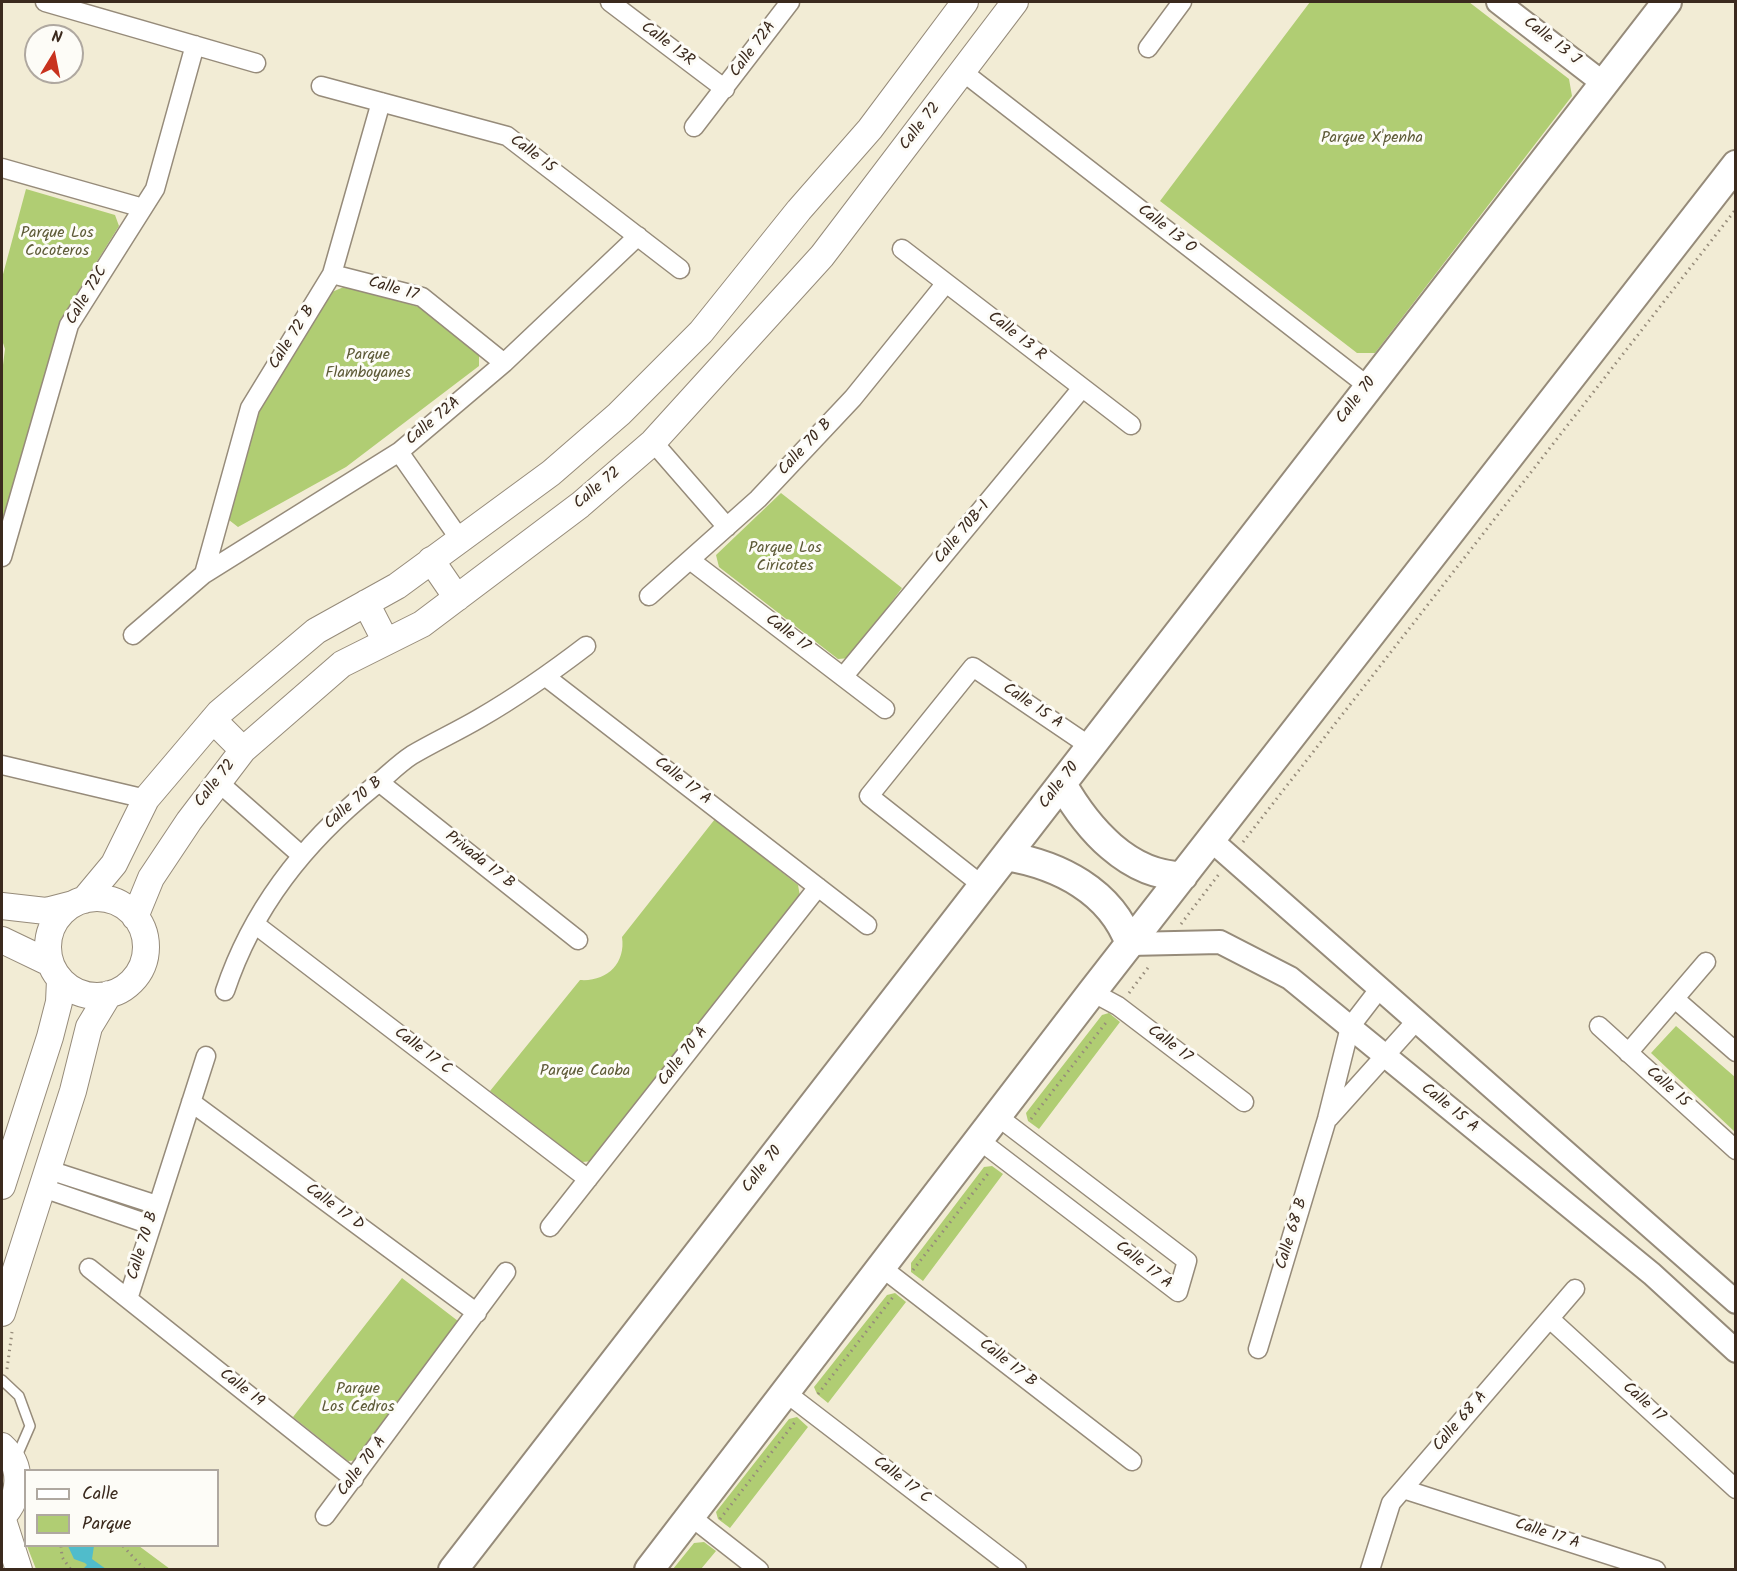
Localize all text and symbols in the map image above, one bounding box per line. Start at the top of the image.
street label: Calle 13 J [1519,14,1583,70]
street label: Calle 72A [727,18,781,82]
street label: Calle 13R [636,19,698,71]
north arrow [24,24,84,84]
text: N [50,25,64,51]
street label: Calle 72 [896,99,946,155]
park label: Parque X'penha [1321,129,1423,149]
street label: Calle 15 [505,132,559,178]
street label: Calle 13 O [1133,201,1199,259]
park label: Parque Los Cocoteros [20,224,94,262]
street label: Calle 72C [63,263,113,329]
street label: Calle 17 [366,274,420,306]
street label: Calle 72 B [266,302,320,374]
street label: Calle 13 R [983,308,1049,366]
park label: Parque Flamboyanes [325,346,411,384]
street label: Calle 70 [1333,374,1381,428]
street label: Calle 72A [403,394,465,450]
street label: Calle 70 B [775,416,837,480]
street label: Calle 72 [571,464,625,514]
street label: Calle 70B-1 [931,498,995,568]
park label: Parque Los Ciricotes [748,539,822,577]
street label: Calle 17 [761,611,813,657]
street label: Calle 15 A [998,680,1066,734]
street label: Calle 17 A [650,754,714,810]
street label: Calle 72 [191,756,241,812]
street label: Calle 70 [1036,759,1084,813]
street label: Calle 70 B [321,774,387,834]
street label: Privada 17 B [440,828,518,894]
street label: Calle 17 [1143,1022,1195,1068]
street label: Calle 70 A [655,1023,713,1091]
street label: Calle 17 C [389,1024,455,1080]
park label: Parque Caoba [540,1062,630,1082]
street label: Calle 15 [1641,1063,1693,1113]
street label: Calle 15 A [1416,1080,1482,1138]
street label: Calle 70 [739,1143,787,1197]
street label: Calle 17 D [301,1180,367,1236]
street label: Calle 68 B [1273,1196,1313,1272]
street label: Calle 70 B [125,1209,163,1283]
street label: Calle 17 A [1111,1238,1175,1294]
street label: Calle 17 B [974,1336,1040,1392]
street label: Calle 19 [215,1366,267,1412]
street label: Calle 17 [1618,1379,1668,1427]
park label: Parque Los Cedros [321,1380,395,1418]
street label: Calle 68 A [1430,1388,1492,1456]
street label: Calle 70 A [334,1433,392,1501]
street label: Calle 17 C [868,1453,934,1509]
legend [24,1469,219,1547]
text: Calle [82,1480,118,1509]
text: Parque [82,1510,131,1539]
street label: Calle 17 A [1512,1516,1582,1554]

